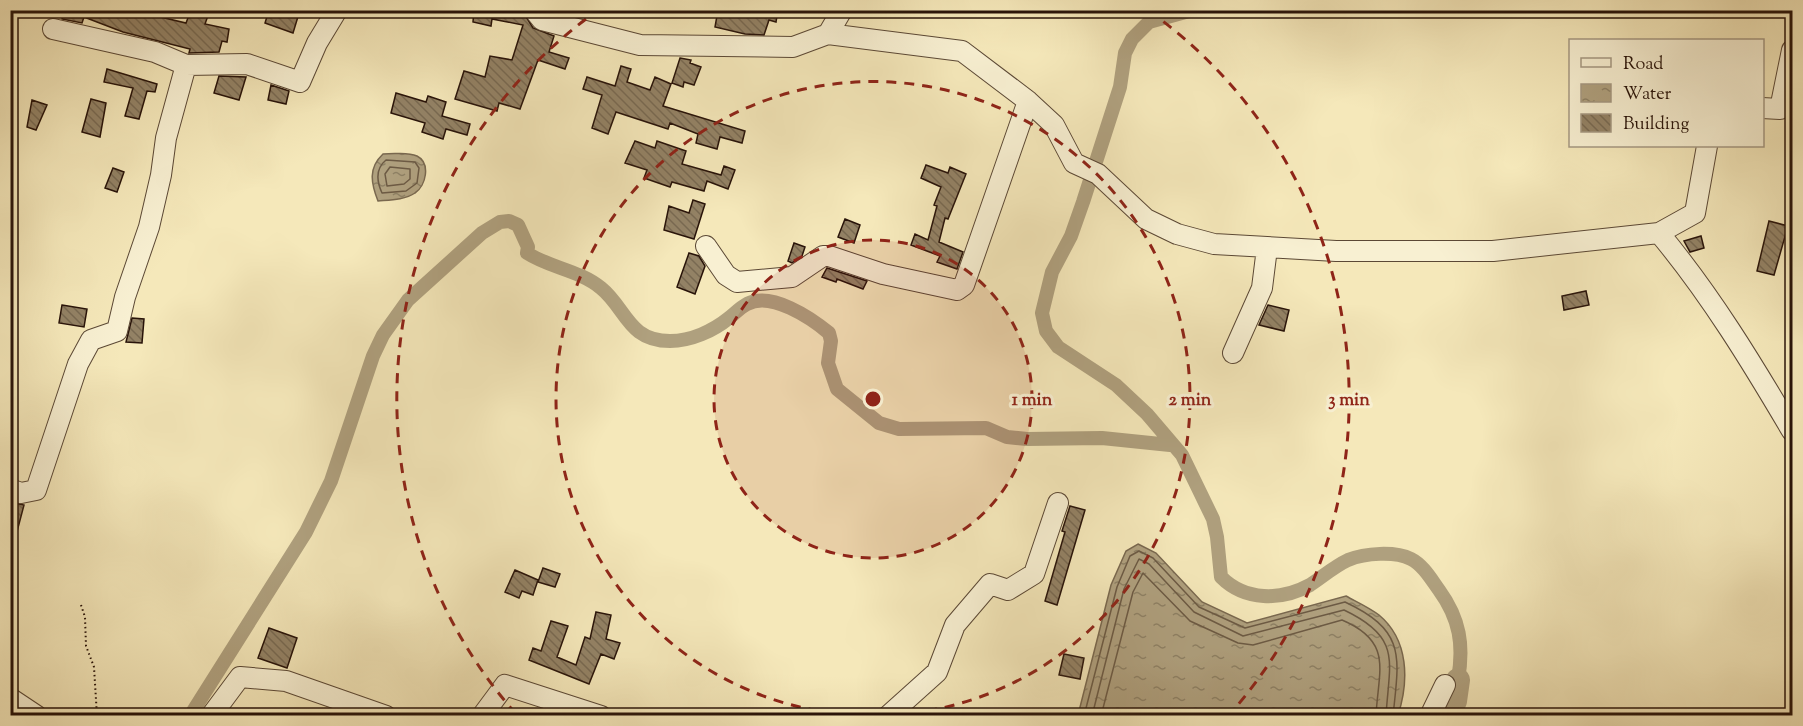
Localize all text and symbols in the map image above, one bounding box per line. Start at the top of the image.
legend [1569,39,1764,147]
text: Road [1623,52,1663,78]
text: Water [1623,82,1672,108]
text: Building [1623,112,1689,138]
text: 1 min [1012,388,1053,414]
text: 2 min [1169,388,1212,414]
text: 3 min [1328,388,1370,414]
centre of rings [863,389,883,409]

